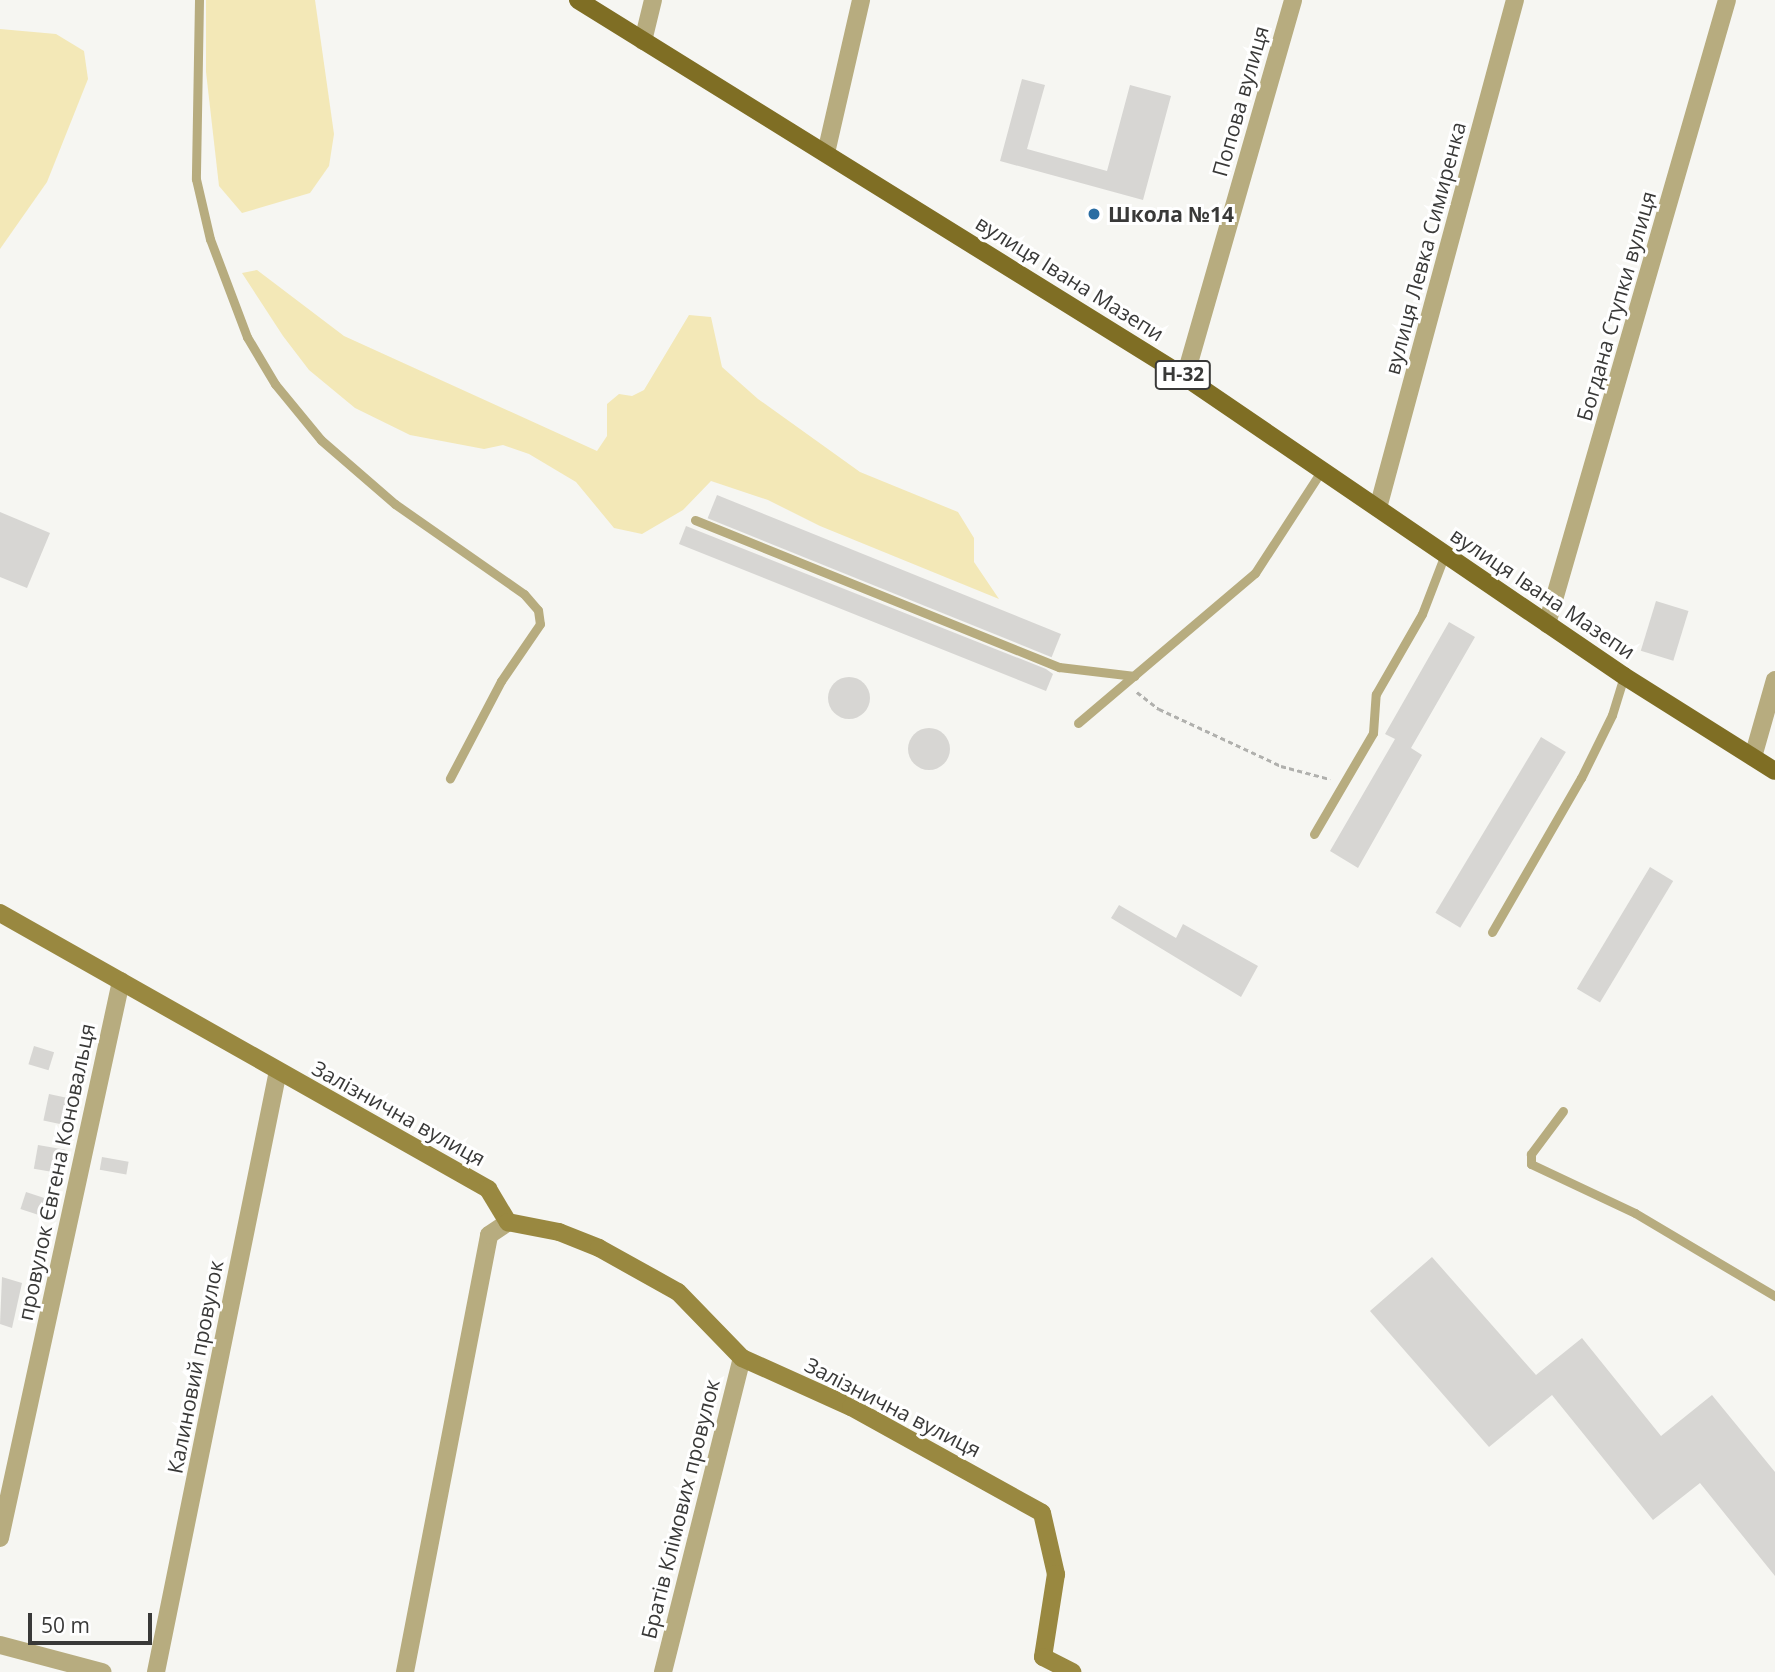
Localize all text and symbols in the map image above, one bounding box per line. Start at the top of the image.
street label: Попова вулиця [1206,23,1274,179]
street label: вулиця Левка Симиренка [1379,119,1471,377]
street label: Богдана Ступки вулиця [1571,188,1661,424]
place label: Школа №14 [1108,201,1234,227]
marker: Школа №14 [1086,206,1102,222]
street label: вулиця Івана Мазепи [971,210,1169,346]
road number: Н-32 [1153,360,1213,390]
street label: вулиця Івана Мазепи [1446,522,1640,664]
street label: провулок Євгена Коновальця [12,1021,100,1323]
street label: Залізнична вулиця [308,1055,490,1171]
street label: Калиновий провулок [162,1258,228,1476]
street label: Залізнична вулиця [801,1352,985,1462]
street label: Братів Клімових провулок [636,1377,724,1641]
scale bar [32,1598,156,1642]
text: 50 m [41,1611,90,1639]

